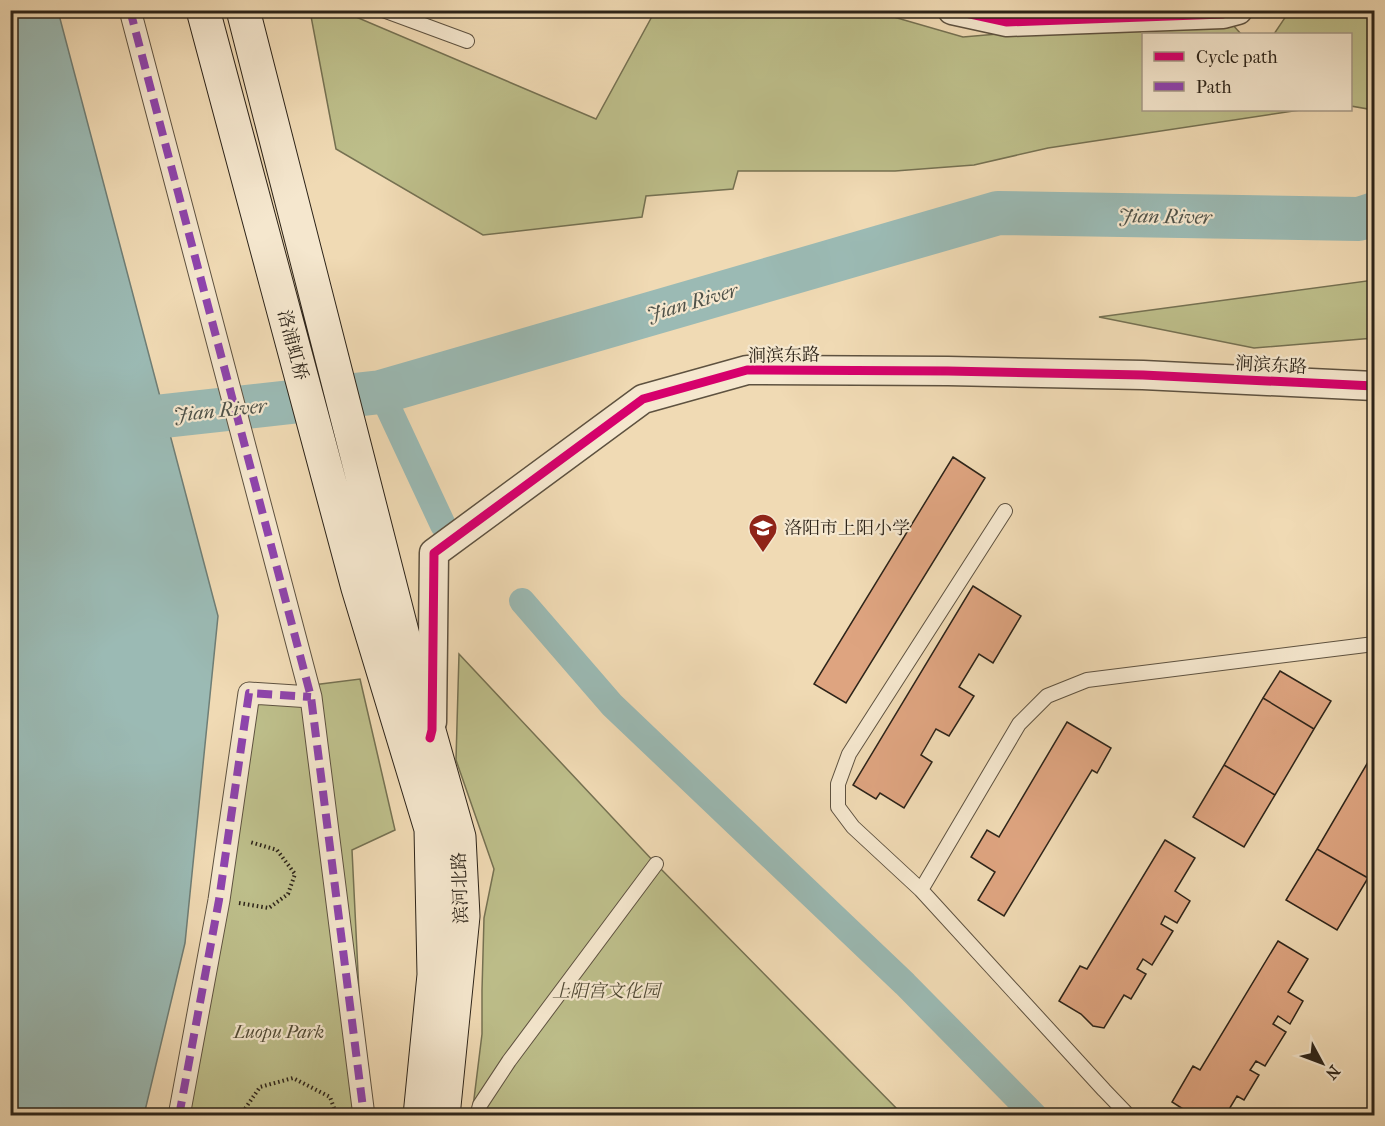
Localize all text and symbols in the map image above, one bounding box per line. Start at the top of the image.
legend [1142,33,1352,111]
text: Cycle path [1196,47,1277,68]
text: Path [1196,77,1232,98]
water label: Jian River [1118,204,1214,229]
water label: Jian River [644,278,742,326]
street label: 洛浦虹桥 [273,308,312,383]
street label: 涧滨东路 [748,344,820,367]
street label: 涧滨东路 [1234,353,1307,378]
water label: Jian River [172,394,270,427]
school or university icon: 洛阳市上阳小学 [747,512,779,554]
place label: 洛阳市上阳小学 [784,518,910,539]
street label: 滨河北路 [449,852,472,924]
park label: 上阳宫文化园 [552,981,663,1002]
park label: Luopu Park [232,1022,324,1043]
north arrow [1292,1033,1352,1093]
text: N [1321,1062,1344,1084]

